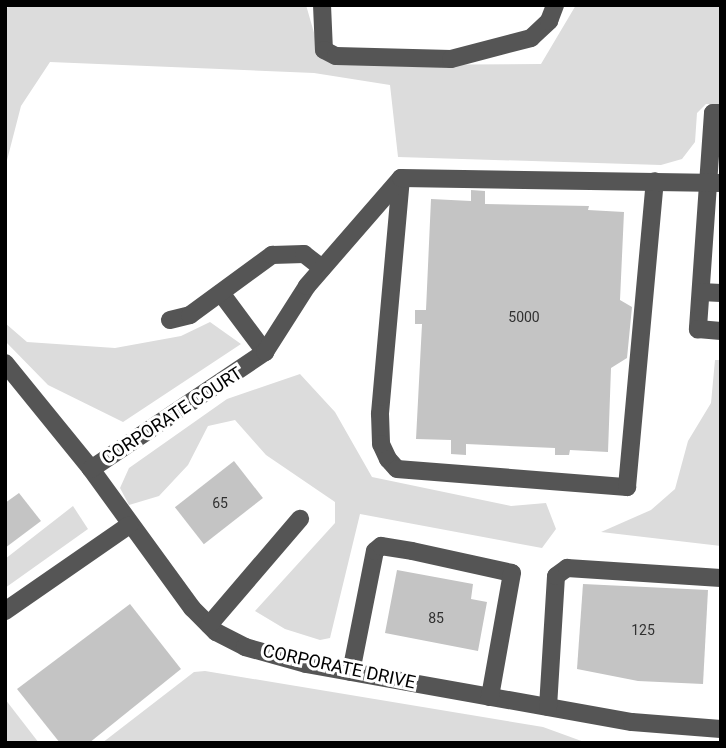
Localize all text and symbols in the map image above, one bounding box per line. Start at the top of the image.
house number: 5000 [508,309,540,325]
street label: CORPORATE COURT [98,363,246,469]
house number: 65 [212,495,228,511]
house number: 85 [428,610,444,626]
house number: 125 [631,622,655,638]
street label: CORPORATE DRIVE [261,640,417,694]

